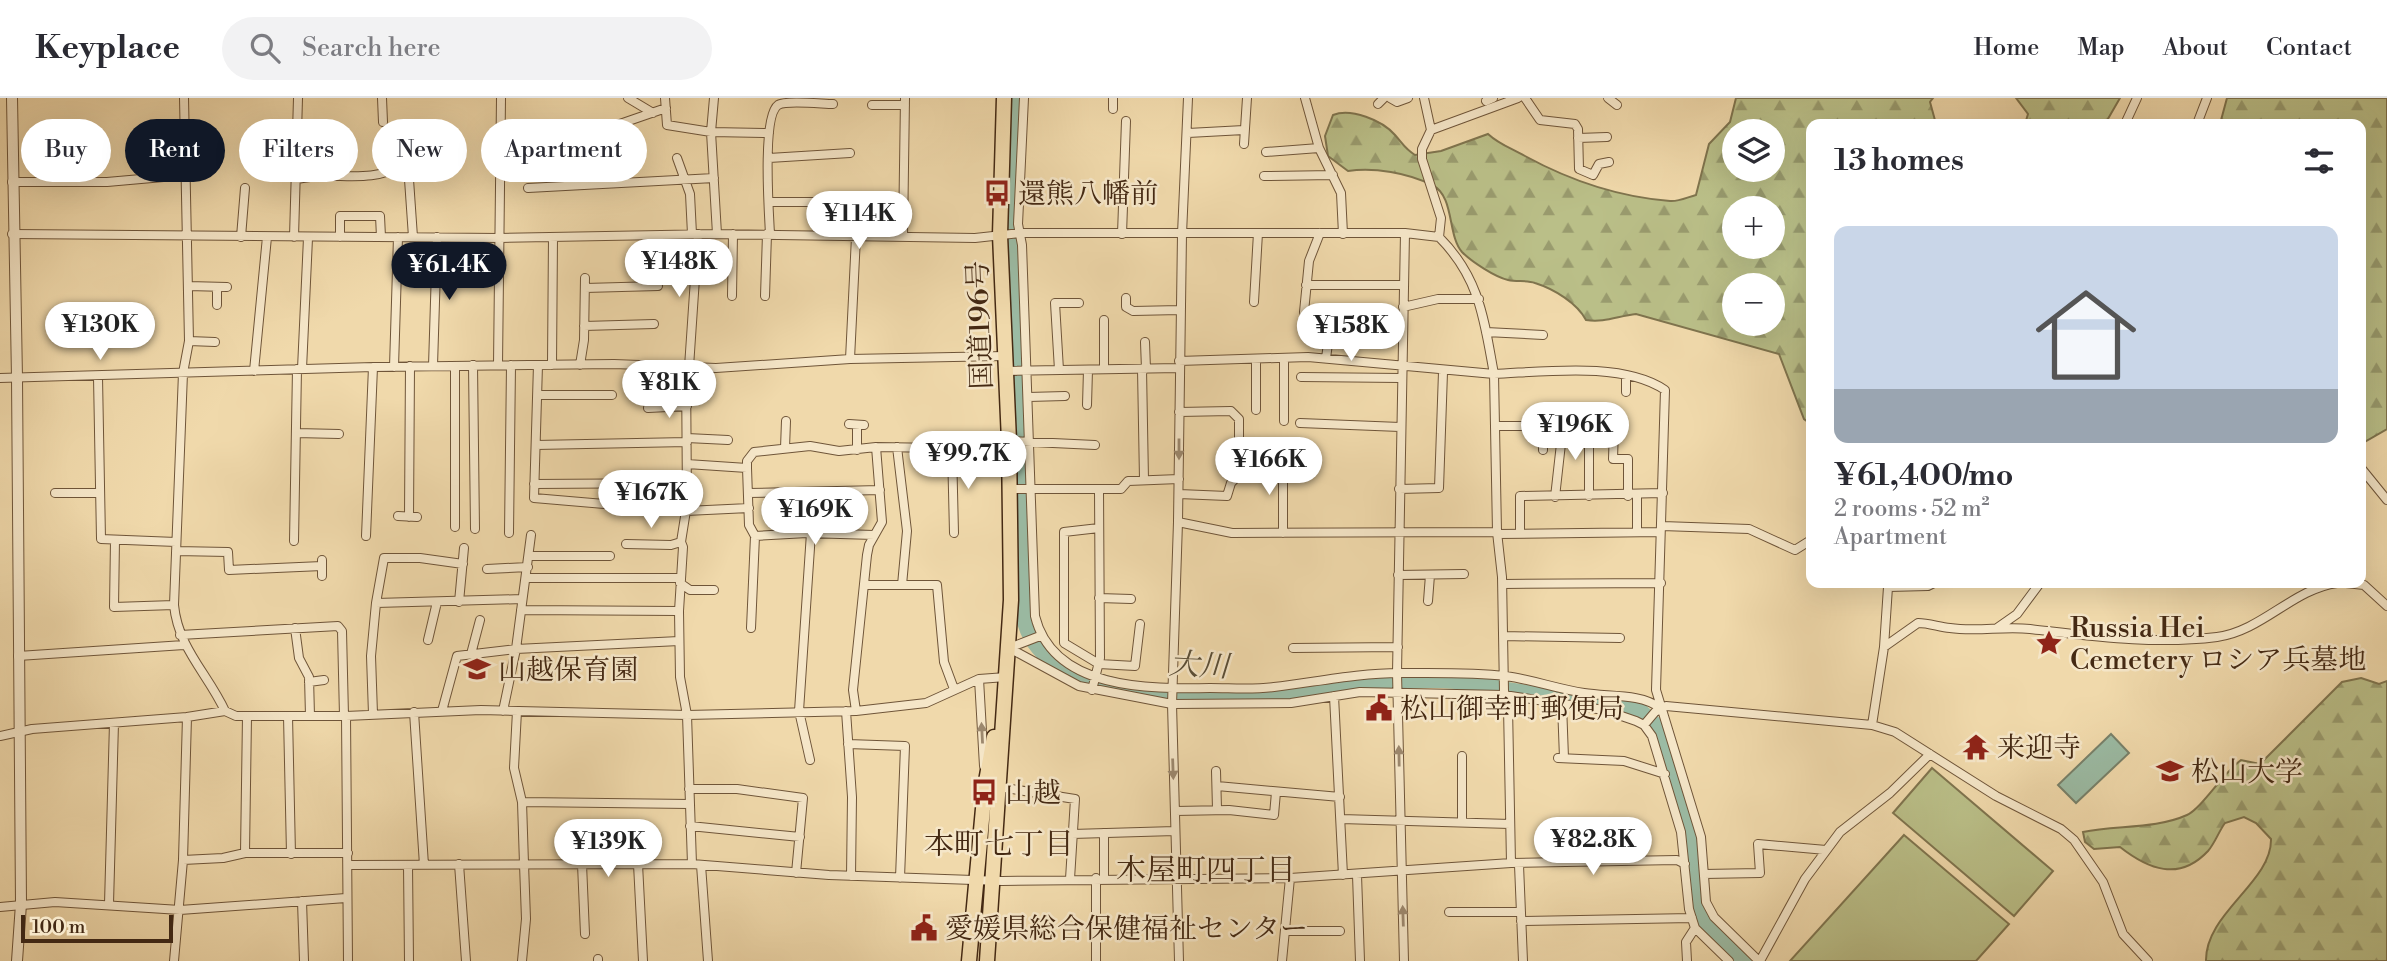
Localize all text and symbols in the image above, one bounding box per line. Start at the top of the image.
search box [222,17,712,80]
text: Keyplace [35,28,180,69]
icon: search [246,29,284,67]
text: Search here [302,32,441,64]
text: Home [1974,33,2039,63]
text: Map [2077,33,2125,63]
text: About [2163,33,2228,63]
text: Contact [2266,33,2352,63]
chip: Buy [21,119,111,182]
chip: Rent [125,119,225,182]
chip: Filters [239,119,358,182]
chip: New [372,119,467,182]
chip: Apartment [481,119,647,182]
map controls [1722,119,1785,336]
button: layers [1722,119,1785,182]
text: 13 homes [1834,142,1964,180]
icon: filters [2300,142,2338,180]
place label: 還熊八幡前 [1018,177,1158,212]
bus stop icon: 還熊八幡前 [982,178,1012,208]
pin: ¥114K [810,192,908,251]
button: + [1722,196,1785,259]
text: ¥114K [822,200,896,228]
pin: ¥148K [630,240,728,299]
pin: ¥61.4K [392,242,506,302]
text: ¥148K [641,248,717,276]
text: ¥61.4K [407,251,491,279]
street label: 国道196号 [961,260,1000,390]
icon: home [2023,272,2149,398]
button: − [1722,273,1785,336]
pin: ¥130K [51,302,149,362]
pin: ¥158K [1302,303,1400,363]
text: ¥130K [61,311,139,339]
text: ¥158K [1313,312,1389,340]
pin: ¥81K [628,360,710,420]
text: ¥81K [638,369,700,397]
pin: ¥196K [1526,402,1624,462]
text: ¥196K [1537,411,1613,439]
pin: ¥99.7K [911,432,1025,491]
one-way arrow [1173,438,1185,460]
pin: ¥166K [1220,438,1318,497]
text: ¥99.7K [925,440,1011,468]
text: ¥166K [1231,446,1307,474]
text: ¥61,400/mo [1834,457,2013,495]
pin: ¥167K [602,470,700,530]
text: ¥167K [614,479,688,507]
pin: ¥169K [766,488,864,547]
text: 2 rooms · 52 m² [1834,495,1990,523]
text: ¥169K [777,496,853,524]
text: Apartment [1834,523,1947,551]
place label: Russia Hei Cemetery ロシア兵墓地 [2070,611,2366,678]
place icon: Russia Hei Cemetery ロシア兵墓地 [2034,628,2064,658]
water label: 大川 [1168,645,1233,687]
place label: 山越保育園 [498,653,638,688]
school or university icon: 山越保育園 [462,654,492,684]
place label: 松山御幸町郵便局 [1400,692,1624,727]
public building icon: 松山御幸町郵便局 [1364,693,1394,723]
one-way arrow [976,722,987,744]
place label: 来迎寺 [1997,731,2081,766]
temple icon: 来迎寺 [1961,732,1991,762]
one-way arrow [1393,744,1405,766]
place label: 松山大学 [2191,755,2303,790]
school or university icon: 松山大学 [2155,756,2185,786]
one-way arrow [1168,758,1179,780]
place label: 山越 [1005,776,1061,811]
bus stop icon: 山越 [969,777,999,807]
pin: ¥82.8K [1536,818,1650,877]
pin: ¥139K [559,820,657,879]
district label: 本町七丁目 [924,826,1074,864]
text: ¥82.8K [1550,826,1636,854]
text: ¥139K [570,828,646,856]
district label: 木屋町四丁目 [1116,852,1296,890]
one-way arrow [1397,905,1409,927]
scale bar [21,912,173,944]
place label: 愛媛県総合保健福祉センター [945,912,1308,947]
public building icon: 愛媛県総合保健福祉センター [909,913,939,943]
text: 100 m [32,915,85,939]

